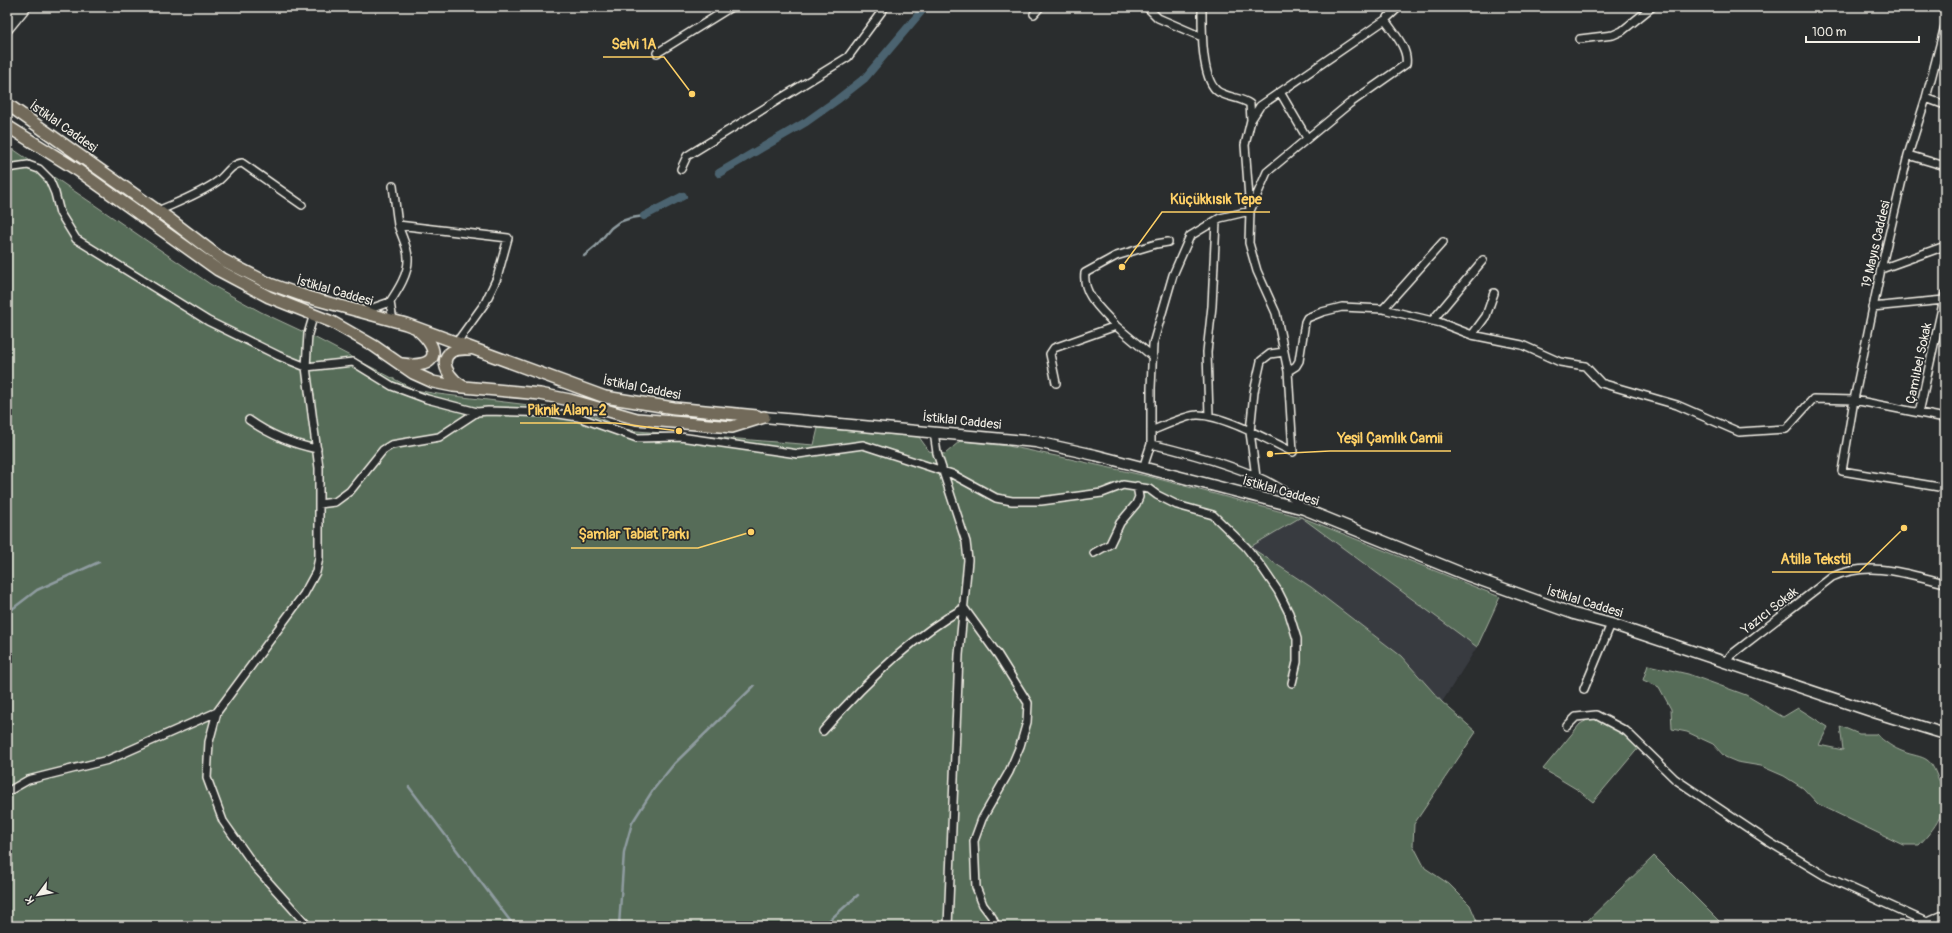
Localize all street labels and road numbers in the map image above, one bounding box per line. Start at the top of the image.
street label: İstiklal Caddesi [26,98,100,156]
street label: 19 Mayıs Caddesi [1858,199,1894,289]
street label: İstiklal Caddesi [295,272,375,310]
street label: Çamlıbel Sokak [1903,321,1935,405]
street label: İstiklal Caddesi [602,373,682,403]
street label: İstiklal Caddesi [922,409,1002,433]
street label: İstiklal Caddesi [1241,472,1321,510]
street label: İstiklal Caddesi [1545,583,1625,621]
street label: Yazıcı Sokak [1737,583,1802,639]

